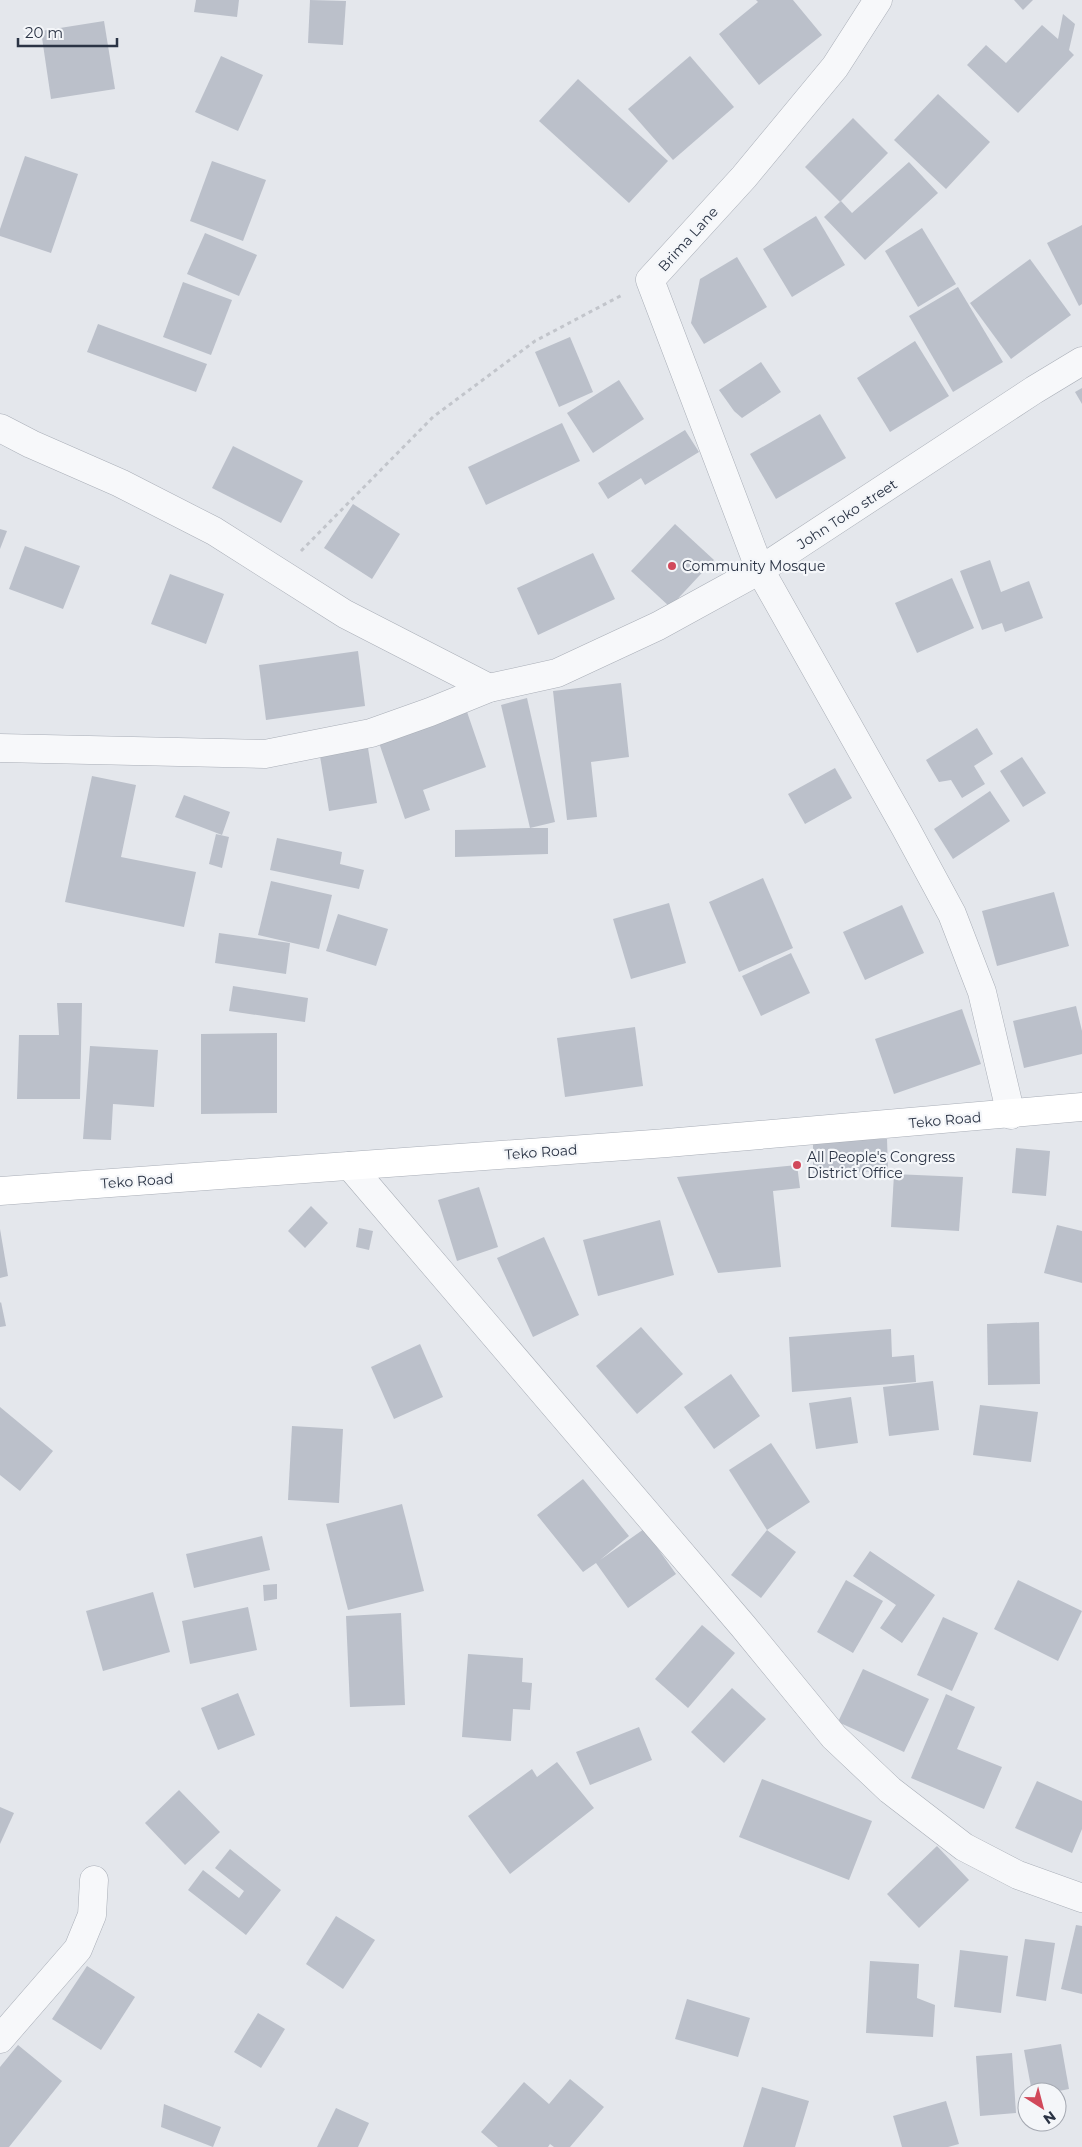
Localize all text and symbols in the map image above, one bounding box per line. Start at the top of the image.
scale bar [18,15,116,47]
text: 20 m [25,23,63,42]
street label: Brima Lane [654,203,722,275]
street label: John Toko street [793,475,901,554]
place label: Community Mosque [682,557,825,575]
marker: Community Mosque [666,560,678,572]
street label: Teko Road [908,1108,982,1132]
street label: Teko Road [504,1140,578,1164]
place label: All People's Congress District Office [807,1148,955,1182]
marker: All People's Congress District Office [791,1159,803,1171]
street label: Teko Road [100,1169,174,1193]
north arrow [1017,2082,1067,2132]
text: N [1040,2107,1060,2128]

